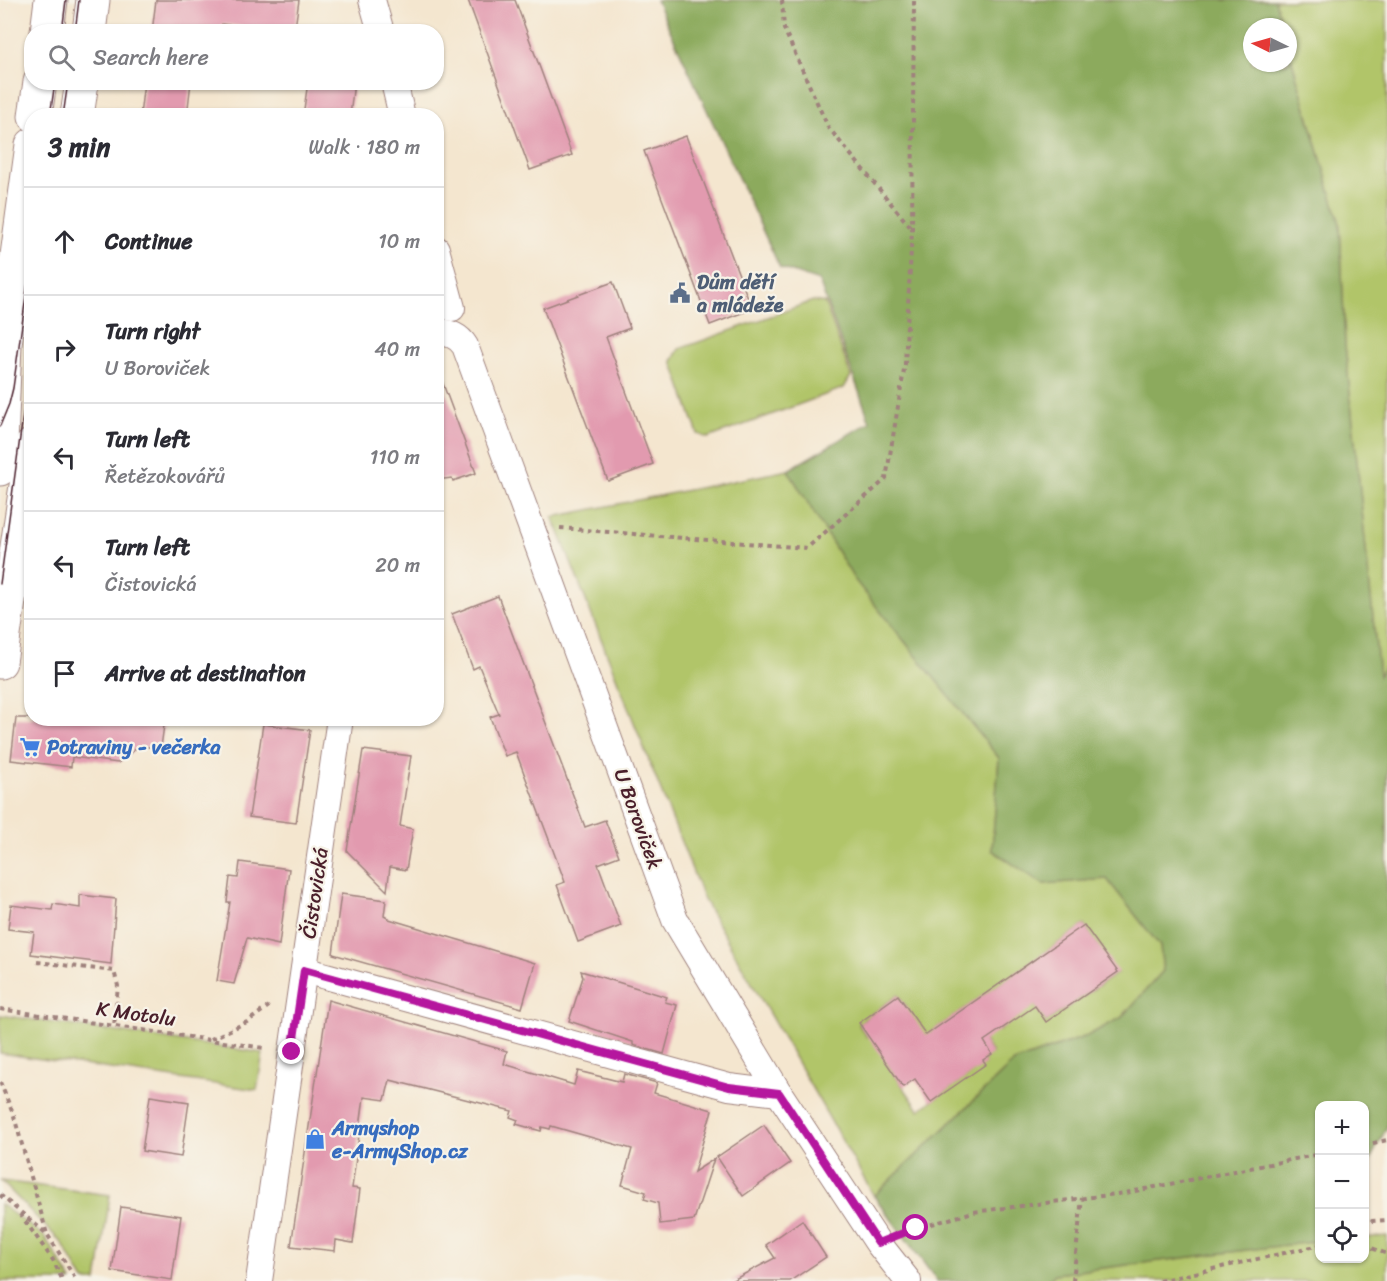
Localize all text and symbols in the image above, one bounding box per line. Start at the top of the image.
north arrow [1243,18,1297,72]
search box [24,24,444,90]
text: Search here [93,38,209,77]
icon: search [45,41,78,74]
text: 3 min [48,124,110,170]
text: Walk · 180 m [309,130,420,165]
text: Continue [105,222,193,261]
text: 10 m [378,224,420,259]
icon: ahead [48,225,81,258]
place label: Dům dětí a mládeže [696,265,784,323]
public building icon: Dům dětí a mládeže [668,281,692,305]
text: Turn right [105,312,200,351]
text: 40 m [374,332,420,367]
icon: right [48,333,81,366]
text: U Boroviček [105,351,210,386]
text: Turn left [105,420,190,459]
text: 110 m [370,440,420,475]
icon: left [48,441,81,474]
text: Řetězokovářů [105,459,225,494]
text: Turn left [105,528,190,567]
text: 20 m [375,548,420,583]
icon: left [48,549,81,582]
text: Čistovická [105,567,197,602]
text: Arrive at destination [105,654,306,693]
icon: arrive [48,657,81,690]
place label: Potraviny - večerka [47,730,222,765]
supermarket icon: Potraviny - večerka [18,735,42,759]
street label: U Boroviček [604,764,672,874]
street label: Čistovická [291,845,339,941]
street label: K Motolu [94,991,178,1037]
route end [278,1038,304,1064]
map controls [1315,1101,1369,1263]
button: + [1315,1101,1369,1155]
place label: Armyshop e-ArmyShop.cz [331,1111,469,1169]
shop icon: Armyshop e-ArmyShop.cz [303,1127,327,1151]
button: − [1315,1155,1369,1209]
button: locate [1315,1209,1369,1263]
route start [902,1214,928,1240]

